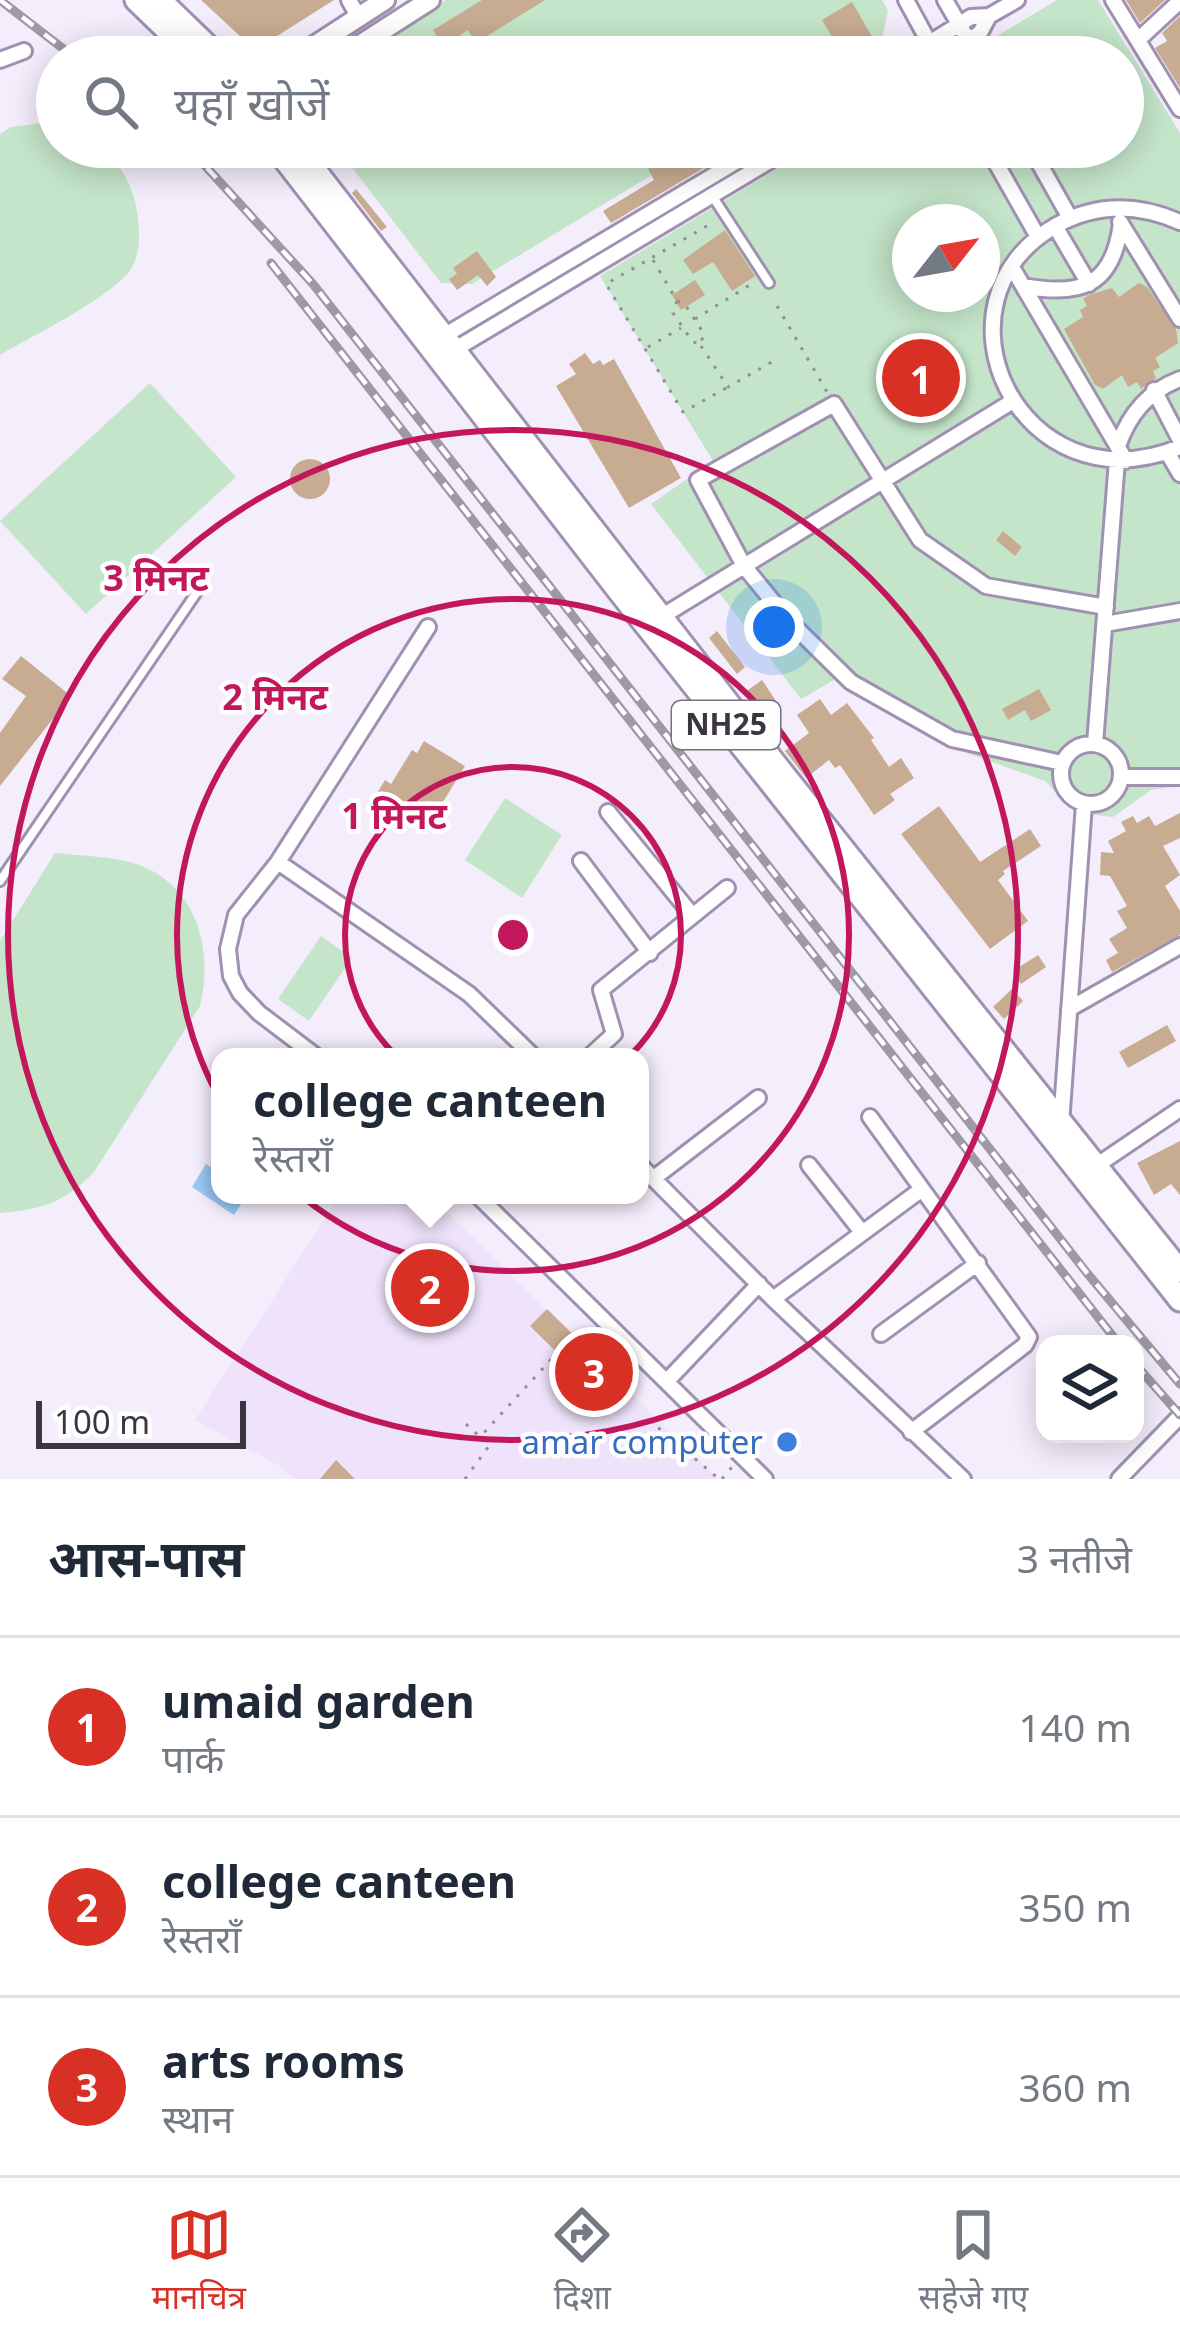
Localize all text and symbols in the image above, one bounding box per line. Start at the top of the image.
search box [36,36,1144,168]
icon: search [78,69,144,135]
text: यहाँ खोजें [174,72,329,133]
north arrow [892,204,1000,312]
pin: 1 [882,333,960,423]
text: 3 मिनट [103,553,209,602]
your location [744,597,804,657]
text: 2 मिनट [222,672,328,721]
road number: NH25 [672,701,780,749]
text: 1 मिनट [341,791,447,840]
centre of rings [492,914,534,956]
popup [211,1048,649,1204]
text: college canteen [253,1069,607,1130]
text: रेस्तराँ [253,1130,332,1183]
pin: 2 [391,1243,469,1333]
pin: 3 [555,1327,633,1417]
map controls [1036,1335,1144,1443]
button: layers [1036,1335,1144,1443]
scale bar [36,1395,246,1448]
text: 100 m [54,1399,150,1444]
place label: amar computer [521,1419,763,1464]
marker: amar computer [774,1429,800,1455]
text: आस-पास [48,1522,244,1592]
text: 3 नतीजे [1017,1531,1132,1584]
text: umaid garden [162,1670,475,1731]
text: 1 [76,1700,98,1753]
text: 140 m [1018,1700,1132,1753]
text: पार्क [162,1731,224,1784]
text: college canteen [162,1850,516,1911]
text: 2 [76,1880,98,1933]
text: 350 m [1018,1880,1132,1933]
text: रेस्तराँ [162,1911,241,1964]
text: arts rooms [162,2030,405,2091]
text: 3 [76,2060,98,2113]
text: 360 m [1018,2060,1132,2113]
text: स्थान [162,2091,233,2144]
tab: मानचित्र [152,2202,246,2319]
tab: दिशा [549,2202,615,2319]
tab: सहेजे गए [919,2202,1028,2319]

